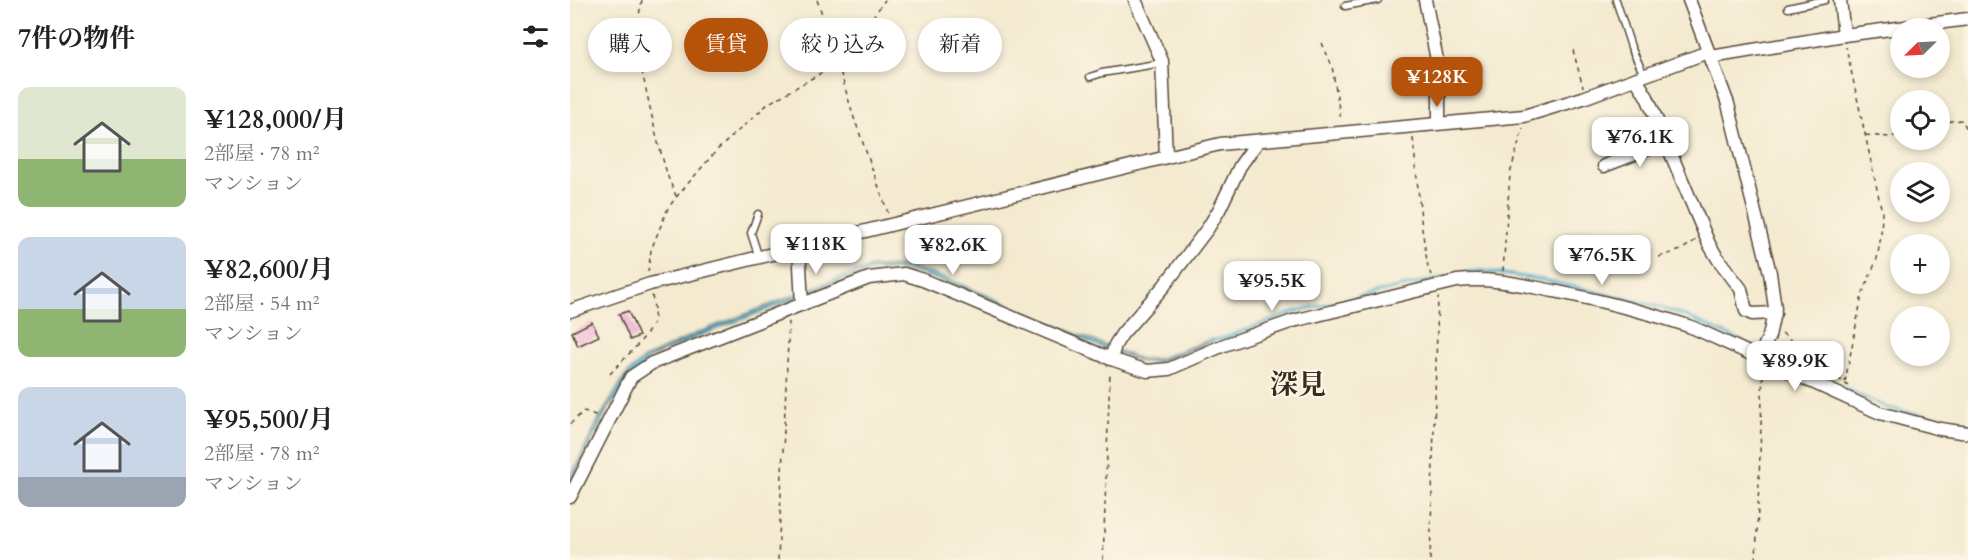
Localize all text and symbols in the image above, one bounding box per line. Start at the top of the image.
chip: 購入 [588,18,672,72]
chip: 賃貸 [684,18,768,72]
chip: 絞り込み [780,18,906,72]
chip: 新着 [918,18,1002,72]
north arrow [1890,18,1950,78]
map controls [1890,18,1950,366]
icon: filters [519,20,552,53]
text: 7件の物件 [18,21,135,56]
pin: ¥128K [1395,57,1479,108]
text: ¥128K [1406,63,1468,90]
button: locate [1890,90,1950,150]
text: ¥128,000/月 [204,102,347,137]
icon: home [66,111,138,183]
pin: ¥76.1K [1591,117,1689,168]
text: ¥76.1K [1606,123,1674,150]
text: 2部屋 · 78 m² [204,140,320,167]
button: layers [1890,162,1950,222]
text: マンション [204,170,303,197]
pin: ¥118K [774,224,858,275]
pin: ¥82.6K [904,225,1002,276]
text: ¥118K [785,230,847,257]
text: ¥82.6K [919,231,987,258]
button: + [1890,234,1950,294]
pin: ¥76.5K [1553,235,1651,286]
text: ¥76.5K [1568,241,1636,268]
text: ¥82,600/月 [204,252,334,287]
icon: home [66,261,138,333]
pin: ¥95.5K [1223,261,1321,312]
text: ¥95.5K [1238,267,1306,294]
text: 2部屋 · 54 m² [204,290,320,317]
button: − [1890,306,1950,366]
text: マンション [204,320,303,347]
pin: ¥89.9K [1746,341,1844,392]
text: ¥89.9K [1761,347,1829,374]
district label: 深見 [1270,366,1326,404]
text: ¥95,500/月 [204,402,334,437]
icon: home [66,411,138,483]
text: 2部屋 · 78 m² [204,440,320,467]
text: マンション [204,470,303,497]

